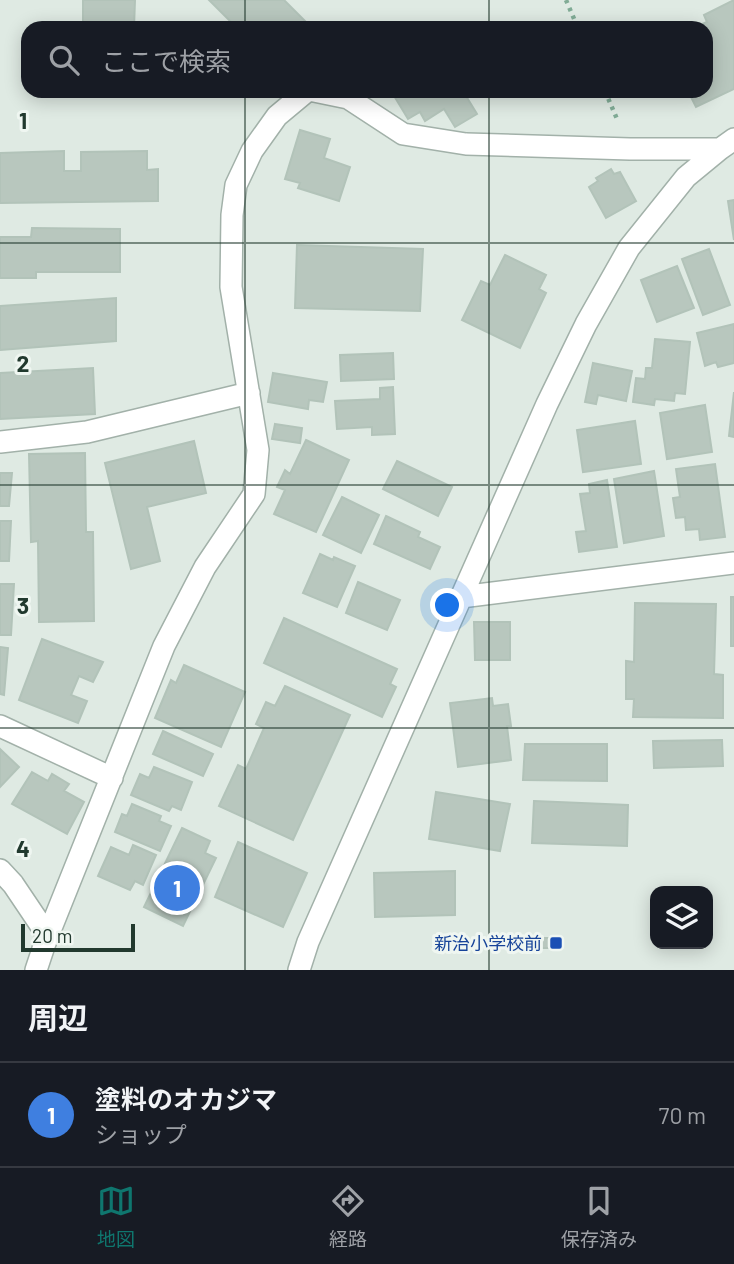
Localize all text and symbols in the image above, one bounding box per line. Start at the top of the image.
search box [21,21,713,98]
icon: search [45,41,83,79]
text: ここで検索 [101,45,231,76]
text: 1 [19,106,27,134]
text: 2 [17,349,29,377]
your location [430,588,464,622]
text: 3 [17,591,29,619]
text: 4 [16,834,30,862]
pin: 1 [154,862,200,914]
map controls [650,886,713,949]
button: layers [650,886,713,949]
scale bar [21,921,135,953]
text: 20 m [32,924,72,947]
place label: 新治小学校前 [434,932,542,954]
marker: 新治小学校前 [548,935,564,951]
text: 周辺 [28,999,88,1035]
text: 塗料のオカジマ [95,1083,277,1114]
text: 1 [47,1101,55,1129]
text: 70 m [659,1101,706,1129]
text: ショップ [95,1120,187,1148]
tab: 地図 [97,1182,135,1251]
tab: 経路 [329,1182,367,1251]
tab: 保存済み [561,1182,637,1251]

